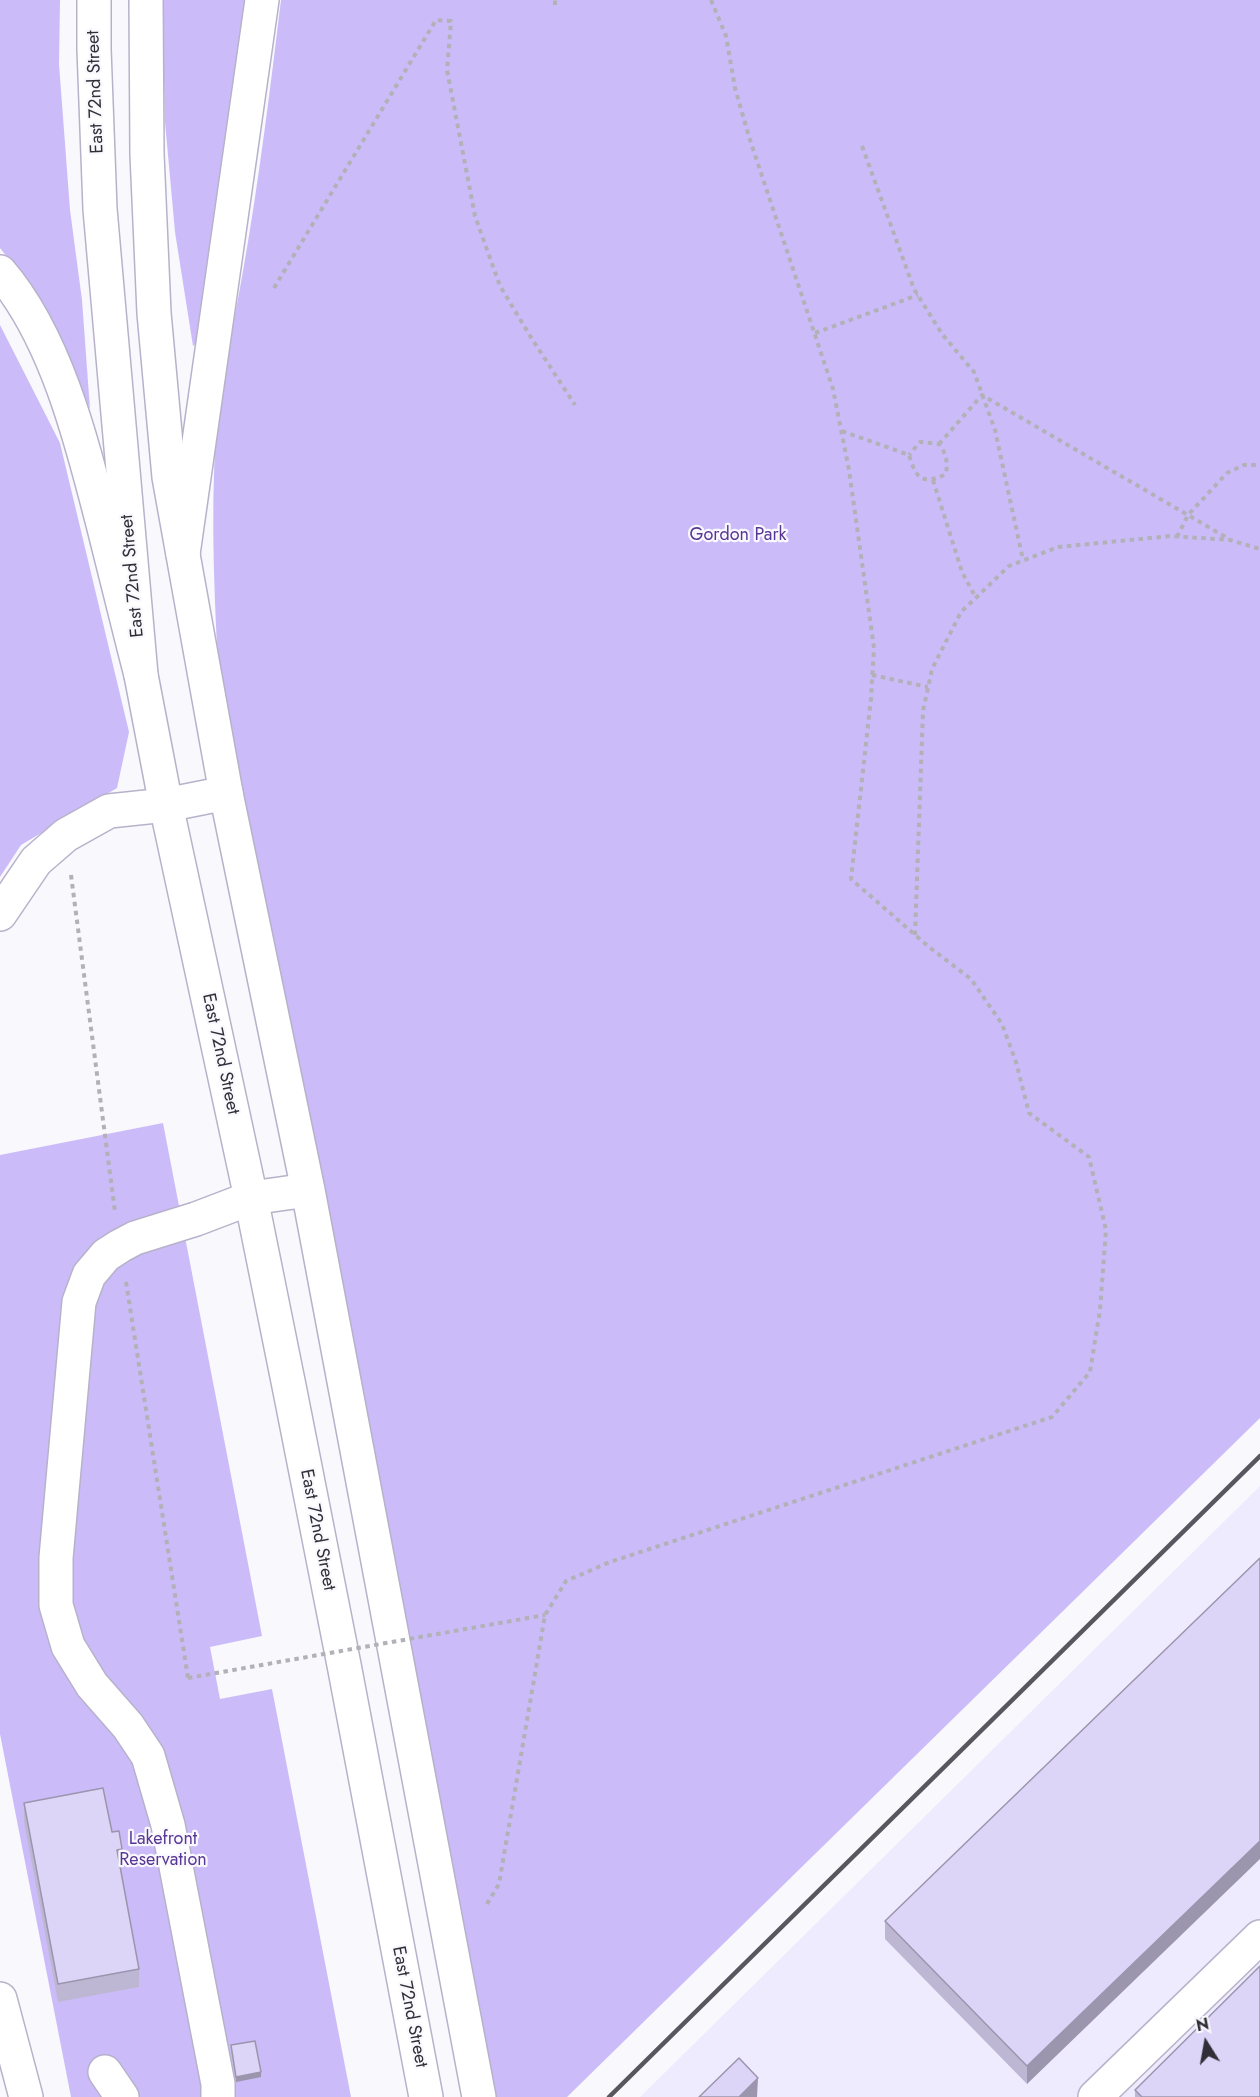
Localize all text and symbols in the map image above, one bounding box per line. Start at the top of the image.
street label: East 72nd Street [83,30,109,154]
street label: East 72nd Street [117,514,149,638]
park label: Gordon Park [690,525,786,547]
street label: East 72nd Street [197,991,243,1117]
street label: East 72nd Street [295,1467,339,1593]
park label: Lakefront Reservation [119,1829,207,1872]
street label: East 72nd Street [387,1944,431,2070]
text: N [1194,2012,1211,2037]
north arrow [1176,2013,1236,2073]

